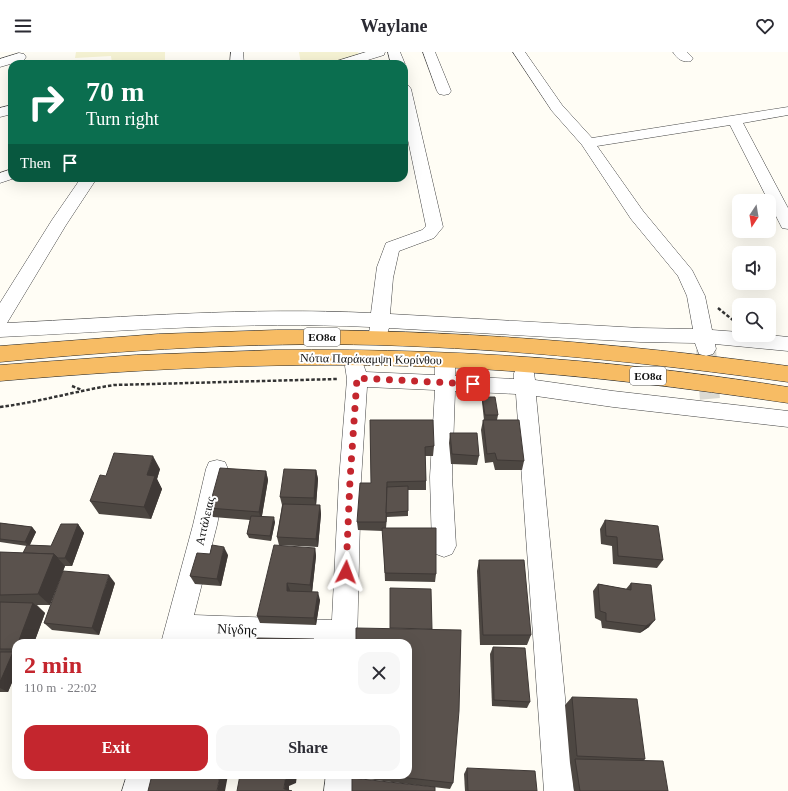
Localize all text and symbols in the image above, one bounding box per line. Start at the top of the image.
icon: menu [12,15,34,37]
icon: heart [754,15,776,37]
text: Waylane [360,16,428,36]
icon: right [20,76,72,128]
text: 70 m [86,76,144,107]
text: Turn right [86,109,159,129]
icon: arrive [59,152,81,174]
text: Then [20,155,51,171]
north arrow [732,194,776,238]
map controls [732,194,776,342]
button: sound [732,246,776,290]
button: search [732,298,776,342]
road number: ΕΟ8α [304,328,340,346]
street label: Νότια Παράκαμψη Κορίνθου [300,351,442,367]
pin [456,367,490,401]
road number: ΕΟ8α [630,367,666,385]
icon: arrive [462,373,484,395]
street label: Αττάλειας [193,495,217,547]
position arrow [325,551,367,593]
street label: Νίγδης [217,621,257,638]
text: 2 min [24,652,82,678]
button: close [358,652,400,694]
text: 110 m · 22:02 [24,680,97,695]
button: Exit [24,725,208,771]
button: Share [216,725,400,771]

